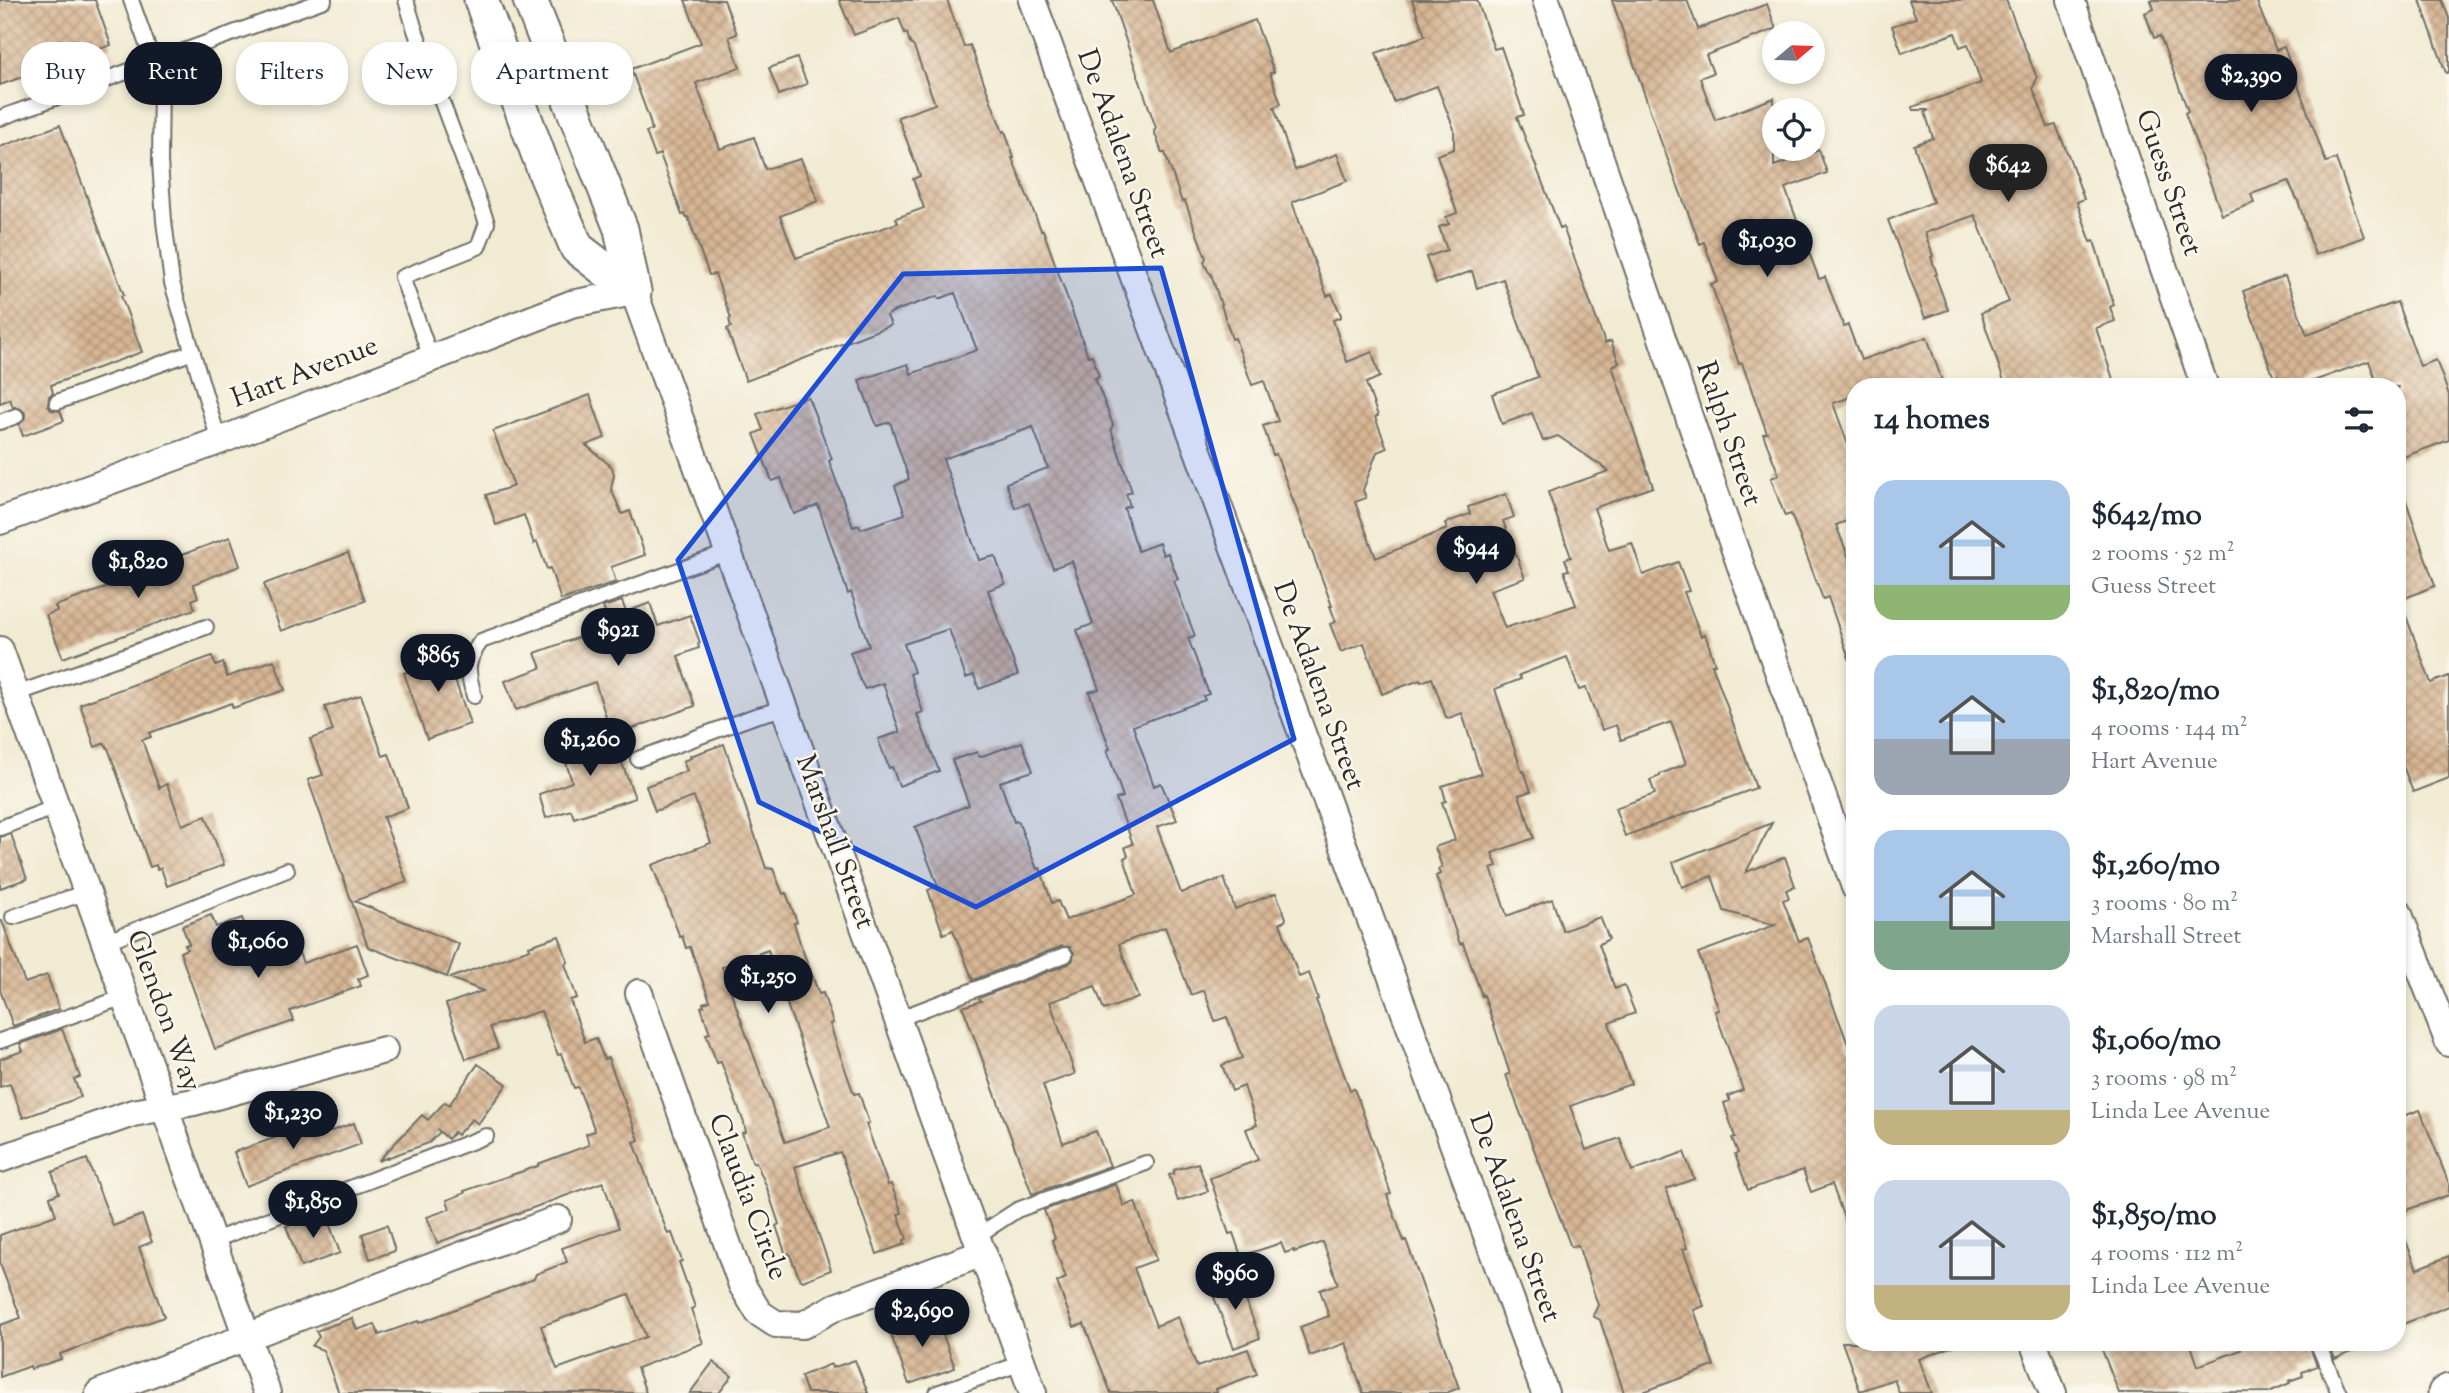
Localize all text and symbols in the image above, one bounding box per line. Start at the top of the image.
north arrow [1762,21,1825,84]
map controls [1762,21,1825,161]
chip: Buy [21,42,110,105]
chip: Rent [124,42,222,105]
chip: Filters [236,42,348,105]
chip: New [362,42,457,105]
chip: Apartment [471,42,633,105]
street label: De Adalena Street [1066,44,1178,264]
pin: $2,390 [2194,54,2308,114]
text: $2,390 [2220,60,2282,93]
button: locate [1762,98,1825,161]
street label: Guess Street [2124,104,2212,262]
pin: $642 [1967,144,2049,204]
text: $642 [1985,150,2031,183]
pin: $1,030 [1710,219,1824,279]
text: $1,030 [1738,225,1796,258]
street label: Hart Avenue [226,327,384,419]
street label: Ralph Street [1685,356,1772,512]
text: 14 homes [1874,399,1990,442]
icon: filters [2340,401,2378,439]
text: $642/mo [2091,495,2202,538]
icon: home [1930,508,2014,592]
pin: $944 [1435,526,1517,586]
text: $944 [1453,532,1499,565]
text: 2 rooms · 52 m² [2091,538,2234,571]
pin: $1,820 [81,540,195,600]
text: $1,820 [108,546,168,579]
text: Guess Street [2091,571,2216,604]
street label: De Adalena Street [1262,576,1374,796]
pin: $921 [577,608,659,668]
text: $921 [597,614,639,647]
pin: $865 [397,634,479,694]
text: $865 [416,640,460,673]
text: $1,820/mo [2091,670,2220,713]
icon: home [1930,683,2014,767]
text: 4 rooms · 144 m² [2091,713,2248,746]
pin: $1,260 [533,718,647,778]
text: $1,260 [560,724,620,757]
text: Hart Avenue [2091,746,2218,779]
street label: Marshall Street [784,749,884,935]
text: $1,260/mo [2091,845,2220,888]
icon: home [1930,858,2014,942]
text: 3 rooms · 80 m² [2091,888,2238,921]
pin: $1,060 [201,920,315,980]
text: Marshall Street [2091,921,2241,954]
street label: Glendon Way [115,925,211,1097]
text: $1,060 [228,926,288,959]
pin: $1,250 [711,956,825,1015]
text: $1,250 [740,961,796,994]
text: $1,060/mo [2091,1020,2221,1063]
icon: home [1930,1033,2014,1117]
text: 3 rooms · 98 m² [2091,1063,2237,1096]
pin: $1,230 [236,1092,350,1151]
text: Linda Lee Avenue [2091,1096,2270,1129]
text: $1,230 [264,1097,322,1130]
street label: Claudia Circle [697,1108,797,1286]
street label: De Adalena Street [1458,1108,1570,1328]
pin: $1,850 [256,1180,370,1240]
text: $1,850 [284,1186,342,1219]
text: $1,850/mo [2091,1195,2217,1238]
icon: home [1930,1208,2014,1292]
text: 4 rooms · 112 m² [2091,1238,2243,1271]
pin: $960 [1194,1252,1276,1312]
text: $960 [1211,1258,1259,1291]
text: Linda Lee Avenue [2091,1271,2270,1304]
pin: $2,690 [865,1290,979,1349]
text: $2,690 [890,1295,954,1328]

